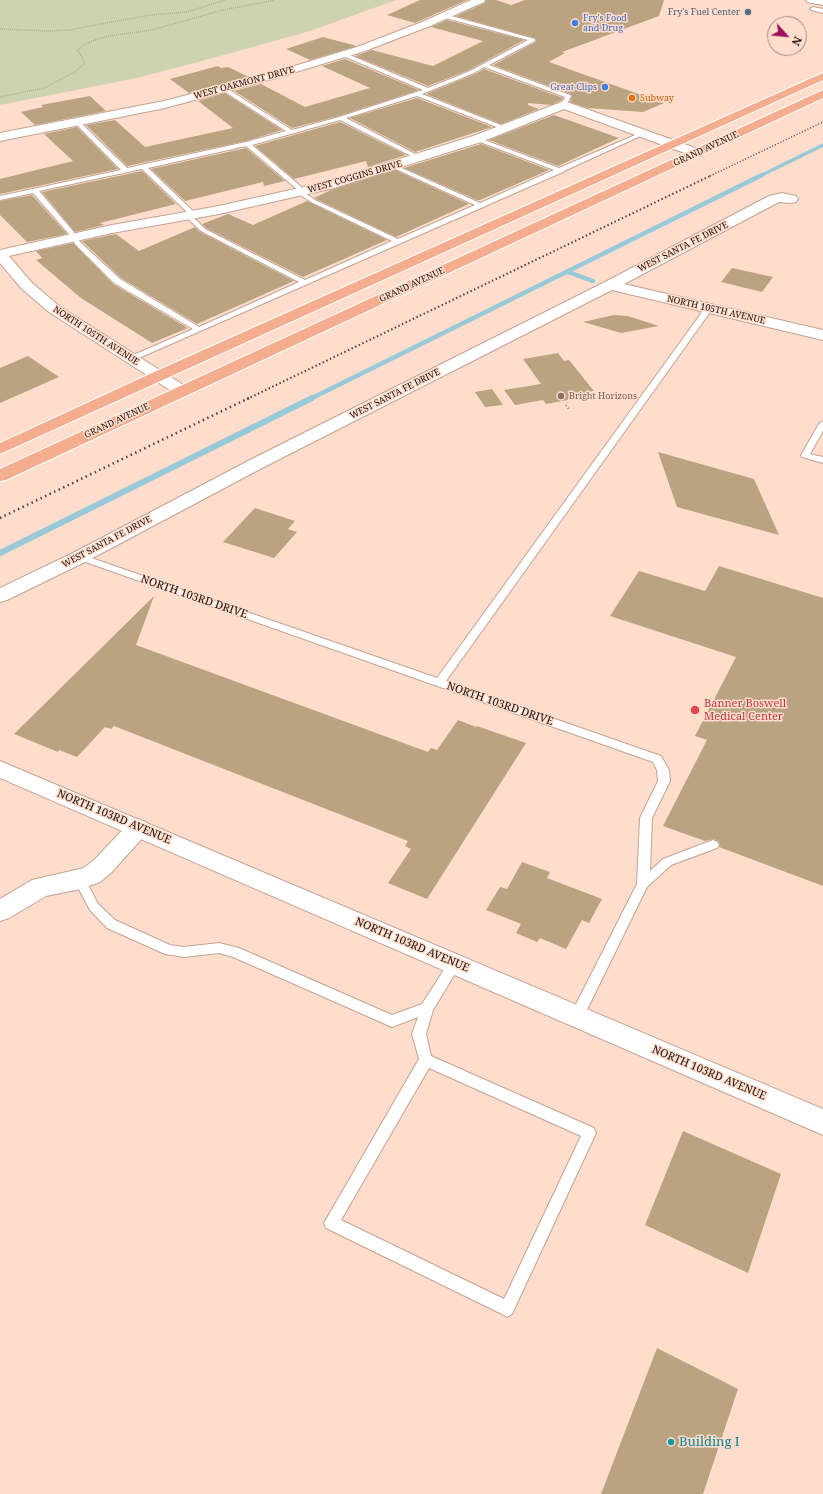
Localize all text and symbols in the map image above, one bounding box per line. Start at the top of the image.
place label: Fry's Fuel Center [668,7,740,17]
marker: Fry's Fuel Center [743,7,753,17]
place label: Fry's Food and Drug [583,13,627,34]
north arrow [767,16,807,56]
marker: Fry's Food and Drug [570,18,580,28]
text: N [789,34,806,48]
street label: WEST OAKMONT DRIVE [192,64,296,102]
place label: Great Clips [550,82,597,92]
marker: Great Clips [600,82,610,92]
marker: Subway [627,93,637,103]
place label: Subway [640,93,674,103]
street label: GRAND AVENUE [672,129,740,169]
street label: WEST COGGINS DRIVE [307,158,403,196]
street label: WEST SANTA FE DRIVE [636,220,730,274]
street label: GRAND AVENUE [378,265,446,305]
street label: NORTH 105TH AVENUE [666,293,766,327]
street label: NORTH 105TH AVENUE [51,304,141,368]
street label: WEST SANTA FE DRIVE [348,367,442,421]
marker: Bright Horizons [556,391,566,401]
place label: Bright Horizons [569,391,637,401]
street label: GRAND AVENUE [83,401,151,441]
street label: WEST SANTA FE DRIVE [60,514,154,570]
street label: NORTH 103RD DRIVE [139,573,249,621]
street label: NORTH 103RD DRIVE [445,680,555,728]
place label: Banner Boswell Medical Center [704,697,786,723]
marker: Banner Boswell Medical Center [689,704,701,716]
street label: NORTH 103RD AVENUE [55,787,173,847]
street label: NORTH 103RD AVENUE [353,915,471,975]
street label: NORTH 103RD AVENUE [650,1043,768,1103]
place label: Building I [679,1434,740,1450]
marker: Building I [666,1437,676,1447]

